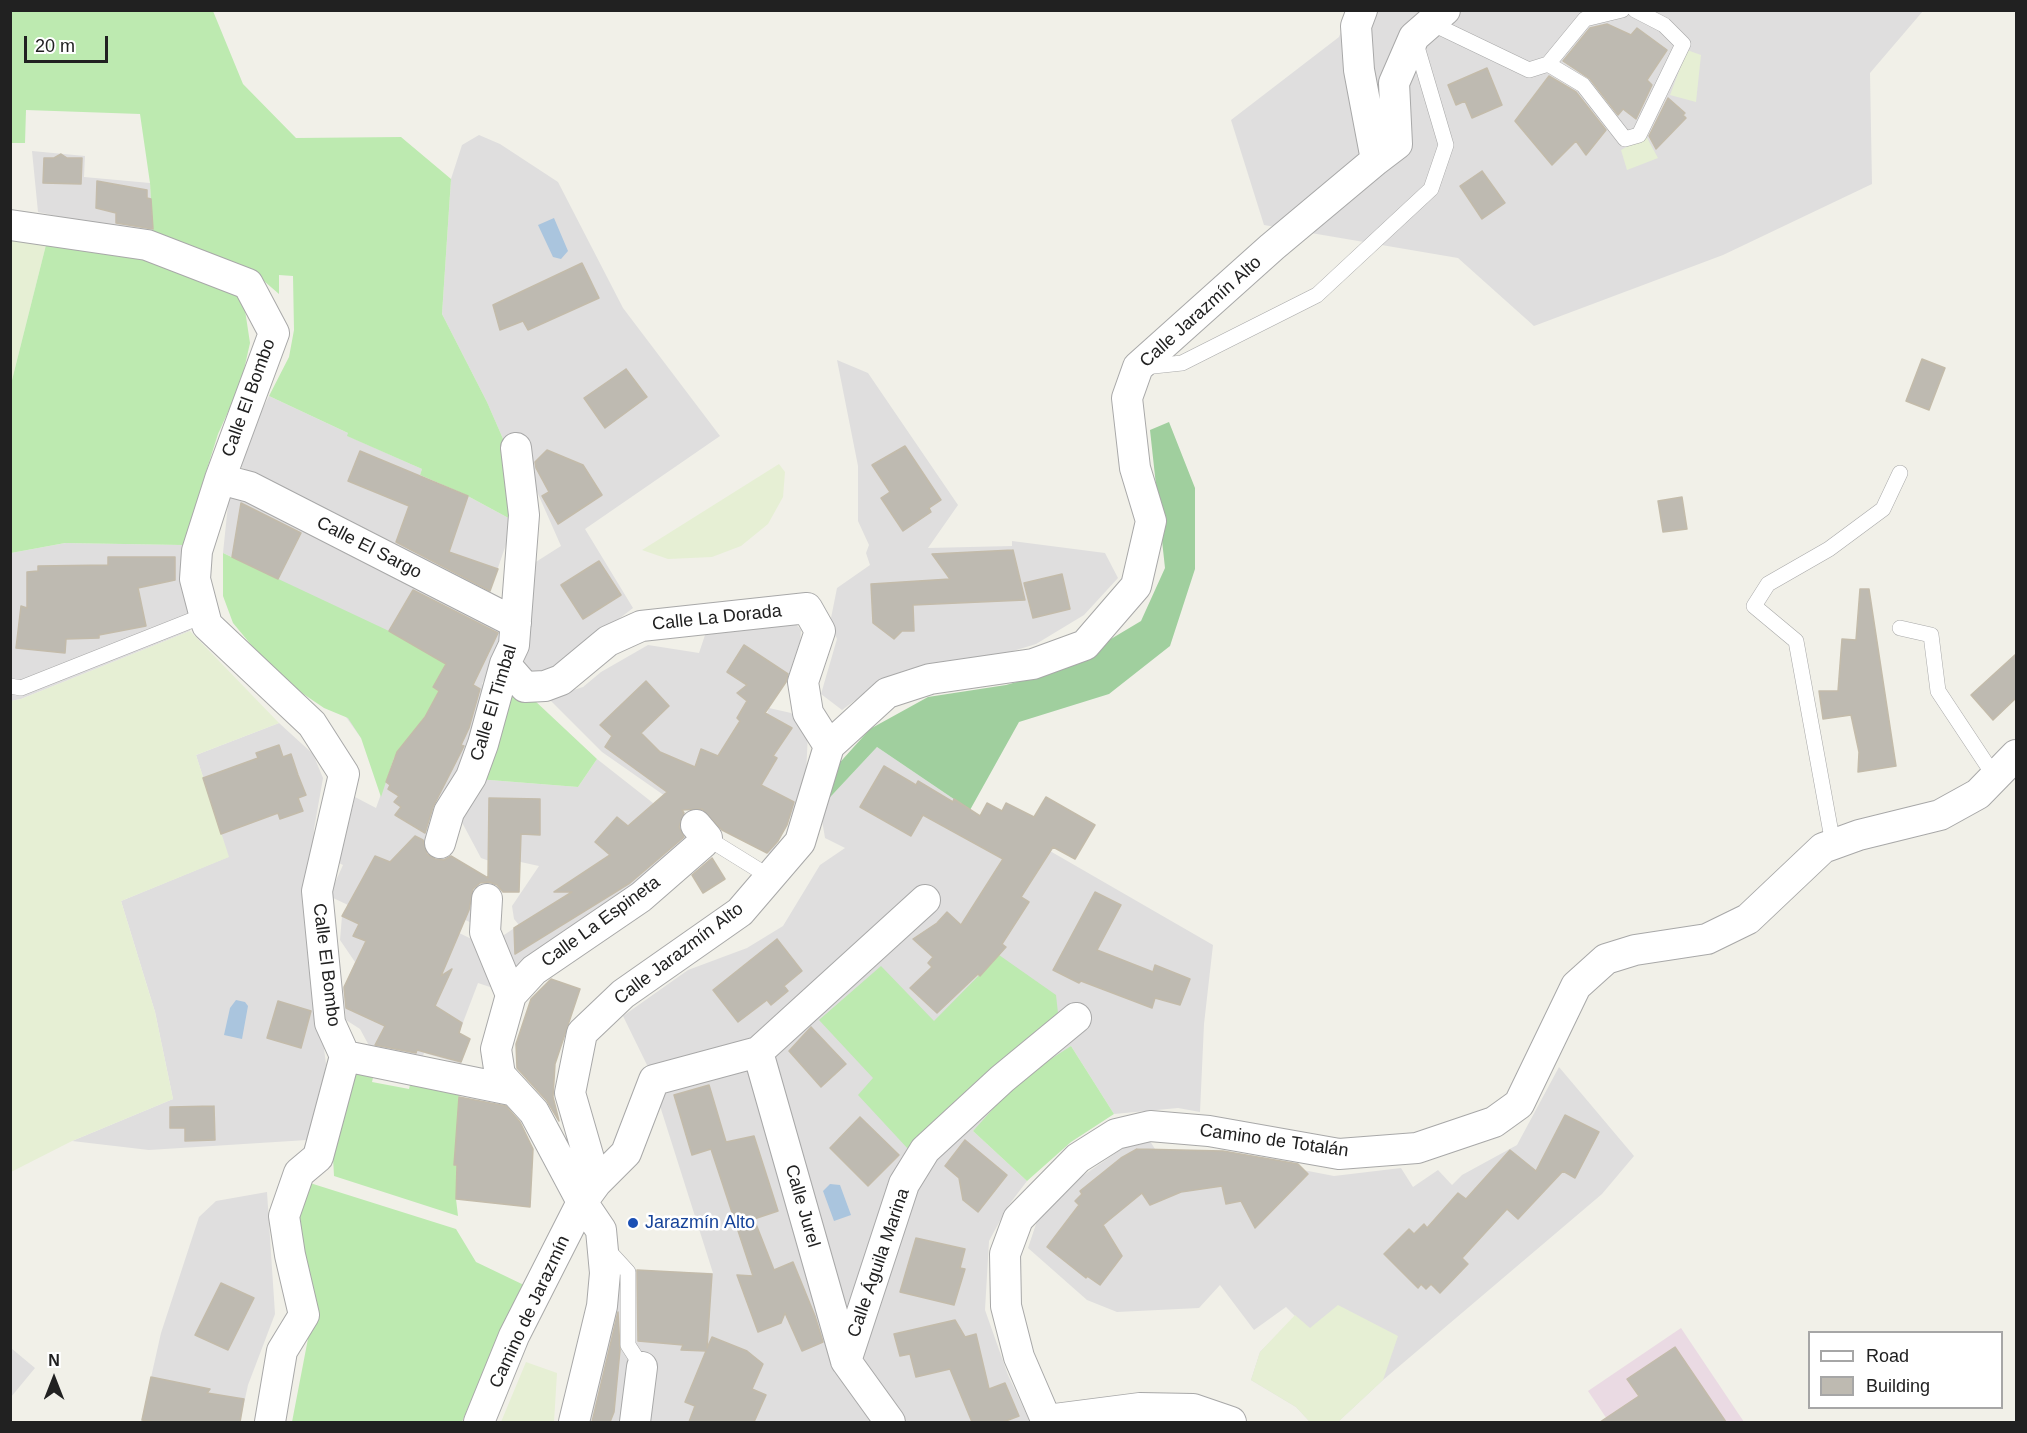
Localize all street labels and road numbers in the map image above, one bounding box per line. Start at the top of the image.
street label: Calle Jarazmín Alto [1136,252,1266,372]
street label: Calle El Bombo [218,336,280,460]
street label: Calle El Sargo [313,512,425,584]
street label: Calle La Dorada [651,600,783,636]
street label: Calle El Timbal [466,642,522,764]
street label: Calle La Espineta [538,872,664,972]
street label: Calle Jarazmín Alto [610,898,748,1010]
street label: Calle El Bombo [308,902,344,1028]
street label: Camino de Totalán [1198,1120,1350,1162]
street label: Calle Jurel [780,1162,824,1250]
street label: Calle Águila Marina [843,1186,915,1340]
street label: Camino de Jarazmín [485,1232,575,1392]

